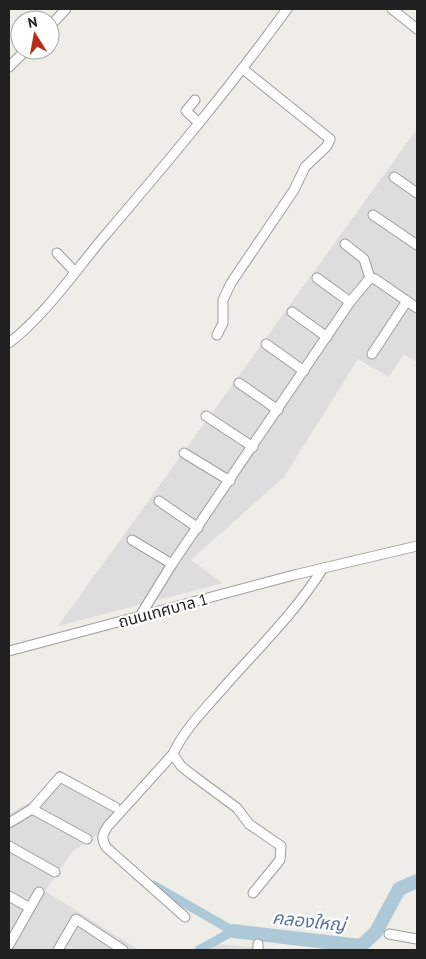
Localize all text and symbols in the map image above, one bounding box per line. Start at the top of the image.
north arrow [10,10,60,60]
text: N [26,13,39,32]
street label: ถนนเทศบาล 1 [116,588,210,632]
water label: คลองใหญ่ [271,906,350,937]

